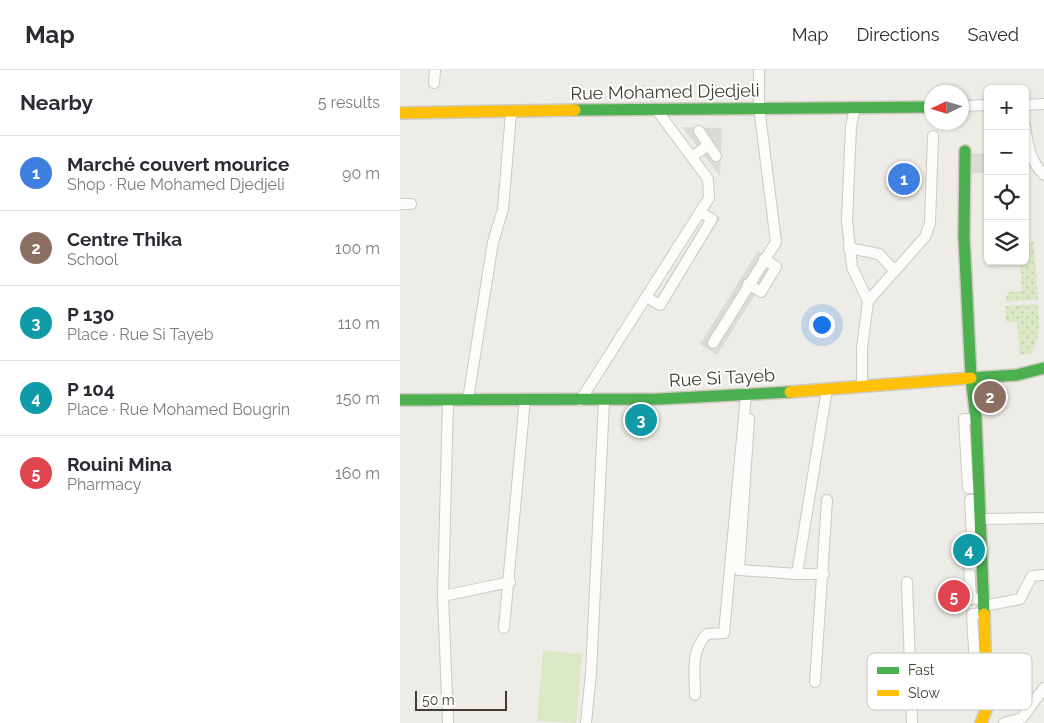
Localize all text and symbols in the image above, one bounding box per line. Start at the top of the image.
text: Map [25,20,75,49]
text: Map [792,24,828,45]
text: Directions [856,24,940,45]
text: Saved [968,24,1019,45]
street label: Rue Mohamed Djedjeli [570,79,760,104]
north arrow [924,85,969,130]
map controls [984,85,1029,265]
button: + [984,85,1029,130]
text: Nearby [20,90,93,115]
text: 5 results [318,93,380,112]
button: − [984,130,1029,175]
text: Marché couvert mourice [67,153,289,175]
pin: 1 [888,160,920,198]
text: 1 [32,164,40,183]
text: 90 m [342,164,380,183]
text: Shop · Rue Mohamed Djedjeli [67,175,285,194]
button: locate [984,175,1029,220]
button: layers [984,220,1029,265]
text: Centre Thika [67,228,182,250]
text: 2 [31,239,41,258]
text: 100 m [335,239,380,258]
text: School [67,250,118,269]
text: P 130 [67,303,115,325]
your location [809,312,835,338]
text: 3 [32,314,40,333]
text: 110 m [338,314,380,333]
text: Place · Rue Si Tayeb [67,325,214,344]
street label: Rue Si Tayeb [668,364,775,391]
text: P 104 [67,378,115,400]
pin: 2 [974,378,1006,416]
text: 4 [31,389,41,408]
text: 150 m [336,389,380,408]
text: Place · Rue Mohamed Bougrin [67,400,290,419]
pin: 3 [625,401,657,439]
text: Rouini Mina [67,453,172,475]
text: 5 [32,464,40,483]
text: 160 m [335,464,380,483]
text: Pharmacy [67,475,141,494]
pin: 4 [953,531,985,569]
pin: 5 [938,577,970,615]
legend [867,653,1032,710]
text: Fast [908,662,935,678]
text: Slow [908,685,940,701]
scale bar [415,688,508,711]
text: 50 m [422,692,455,708]

